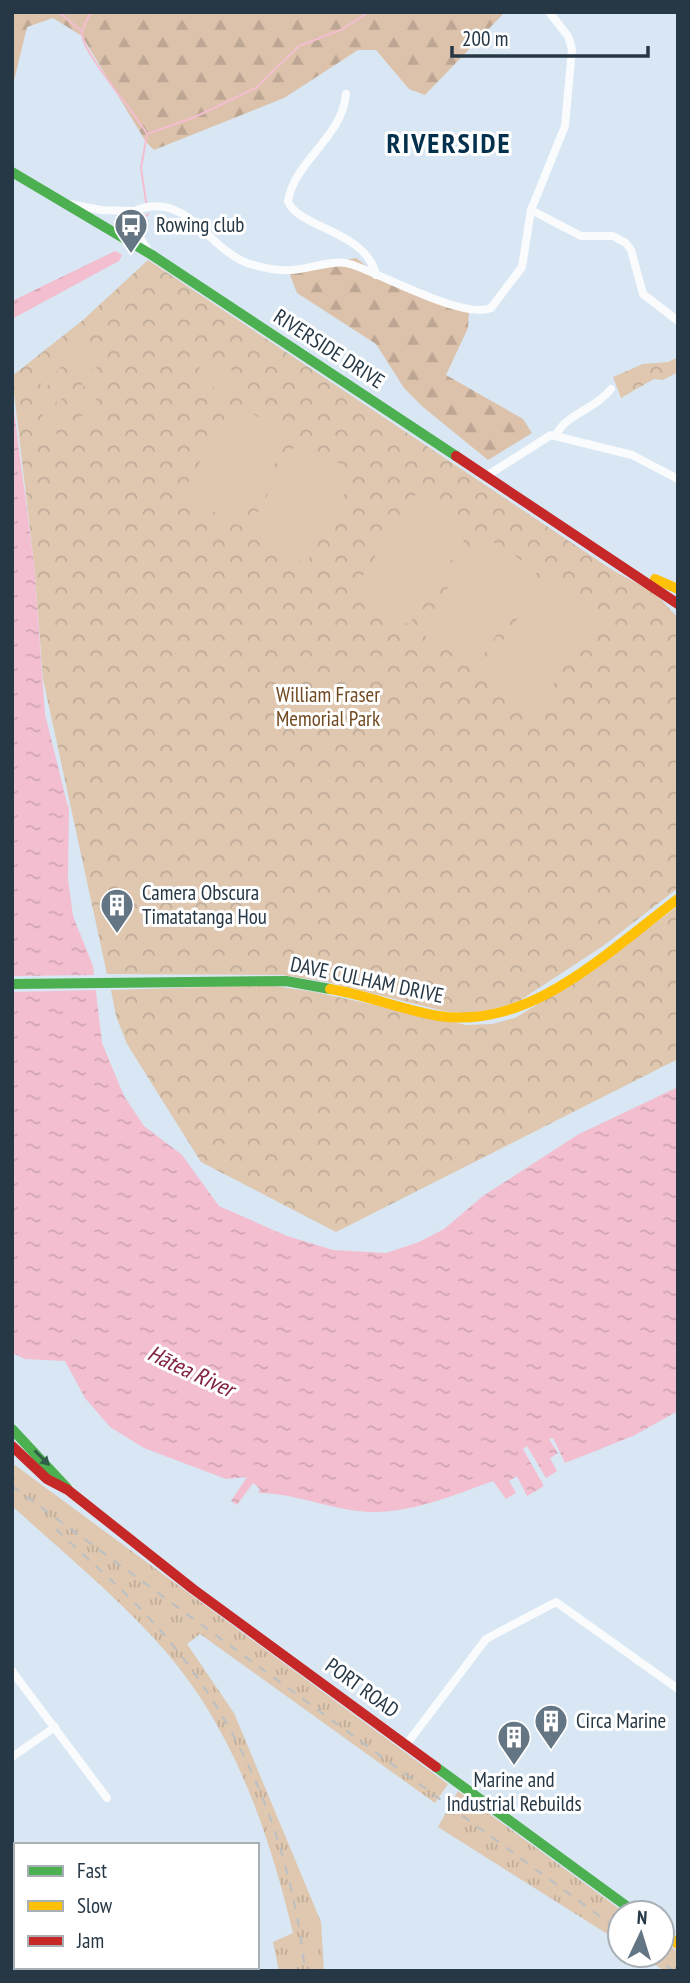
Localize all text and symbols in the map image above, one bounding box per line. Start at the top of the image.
scale bar [452,14,648,58]
text: 200 m [462,25,508,52]
district label: RIVERSIDE [387,124,511,161]
bus stop icon: Rowing club [112,206,150,255]
place label: Rowing club [156,211,244,238]
street label: RIVERSIDE DRIVE [269,303,390,394]
park label: William Fraser Memorial Park [276,681,380,732]
place label: Camera Obscura Timatatanga Hou [142,879,267,930]
building icon: Camera Obscura Timatatanga Hou [98,886,136,935]
street label: DAVE CULHAM DRIVE [288,950,446,1009]
water label: Hātea River [143,1338,242,1405]
one-way arrow [33,1449,49,1466]
street label: PORT ROAD [320,1652,404,1723]
building icon: Circa Marine [532,1702,570,1751]
place label: Circa Marine [576,1707,666,1734]
building icon: Marine and Industrial Rebuilds [495,1718,533,1767]
place label: Marine and Industrial Rebuilds [446,1766,582,1817]
legend [14,1843,259,1969]
text: Fast [77,1857,107,1884]
text: Slow [77,1892,113,1919]
north arrow [606,1899,676,1969]
text: N [636,1905,648,1929]
text: Jam [76,1927,104,1954]

